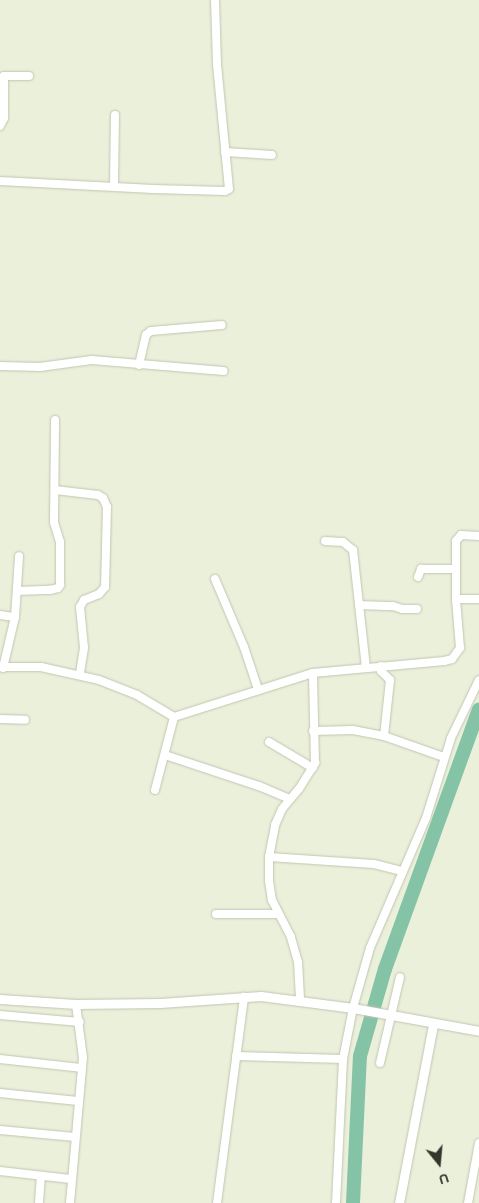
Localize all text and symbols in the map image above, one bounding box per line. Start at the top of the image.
north arrow [414,1138,464,1188]
text: U [436,1168,451,1187]

